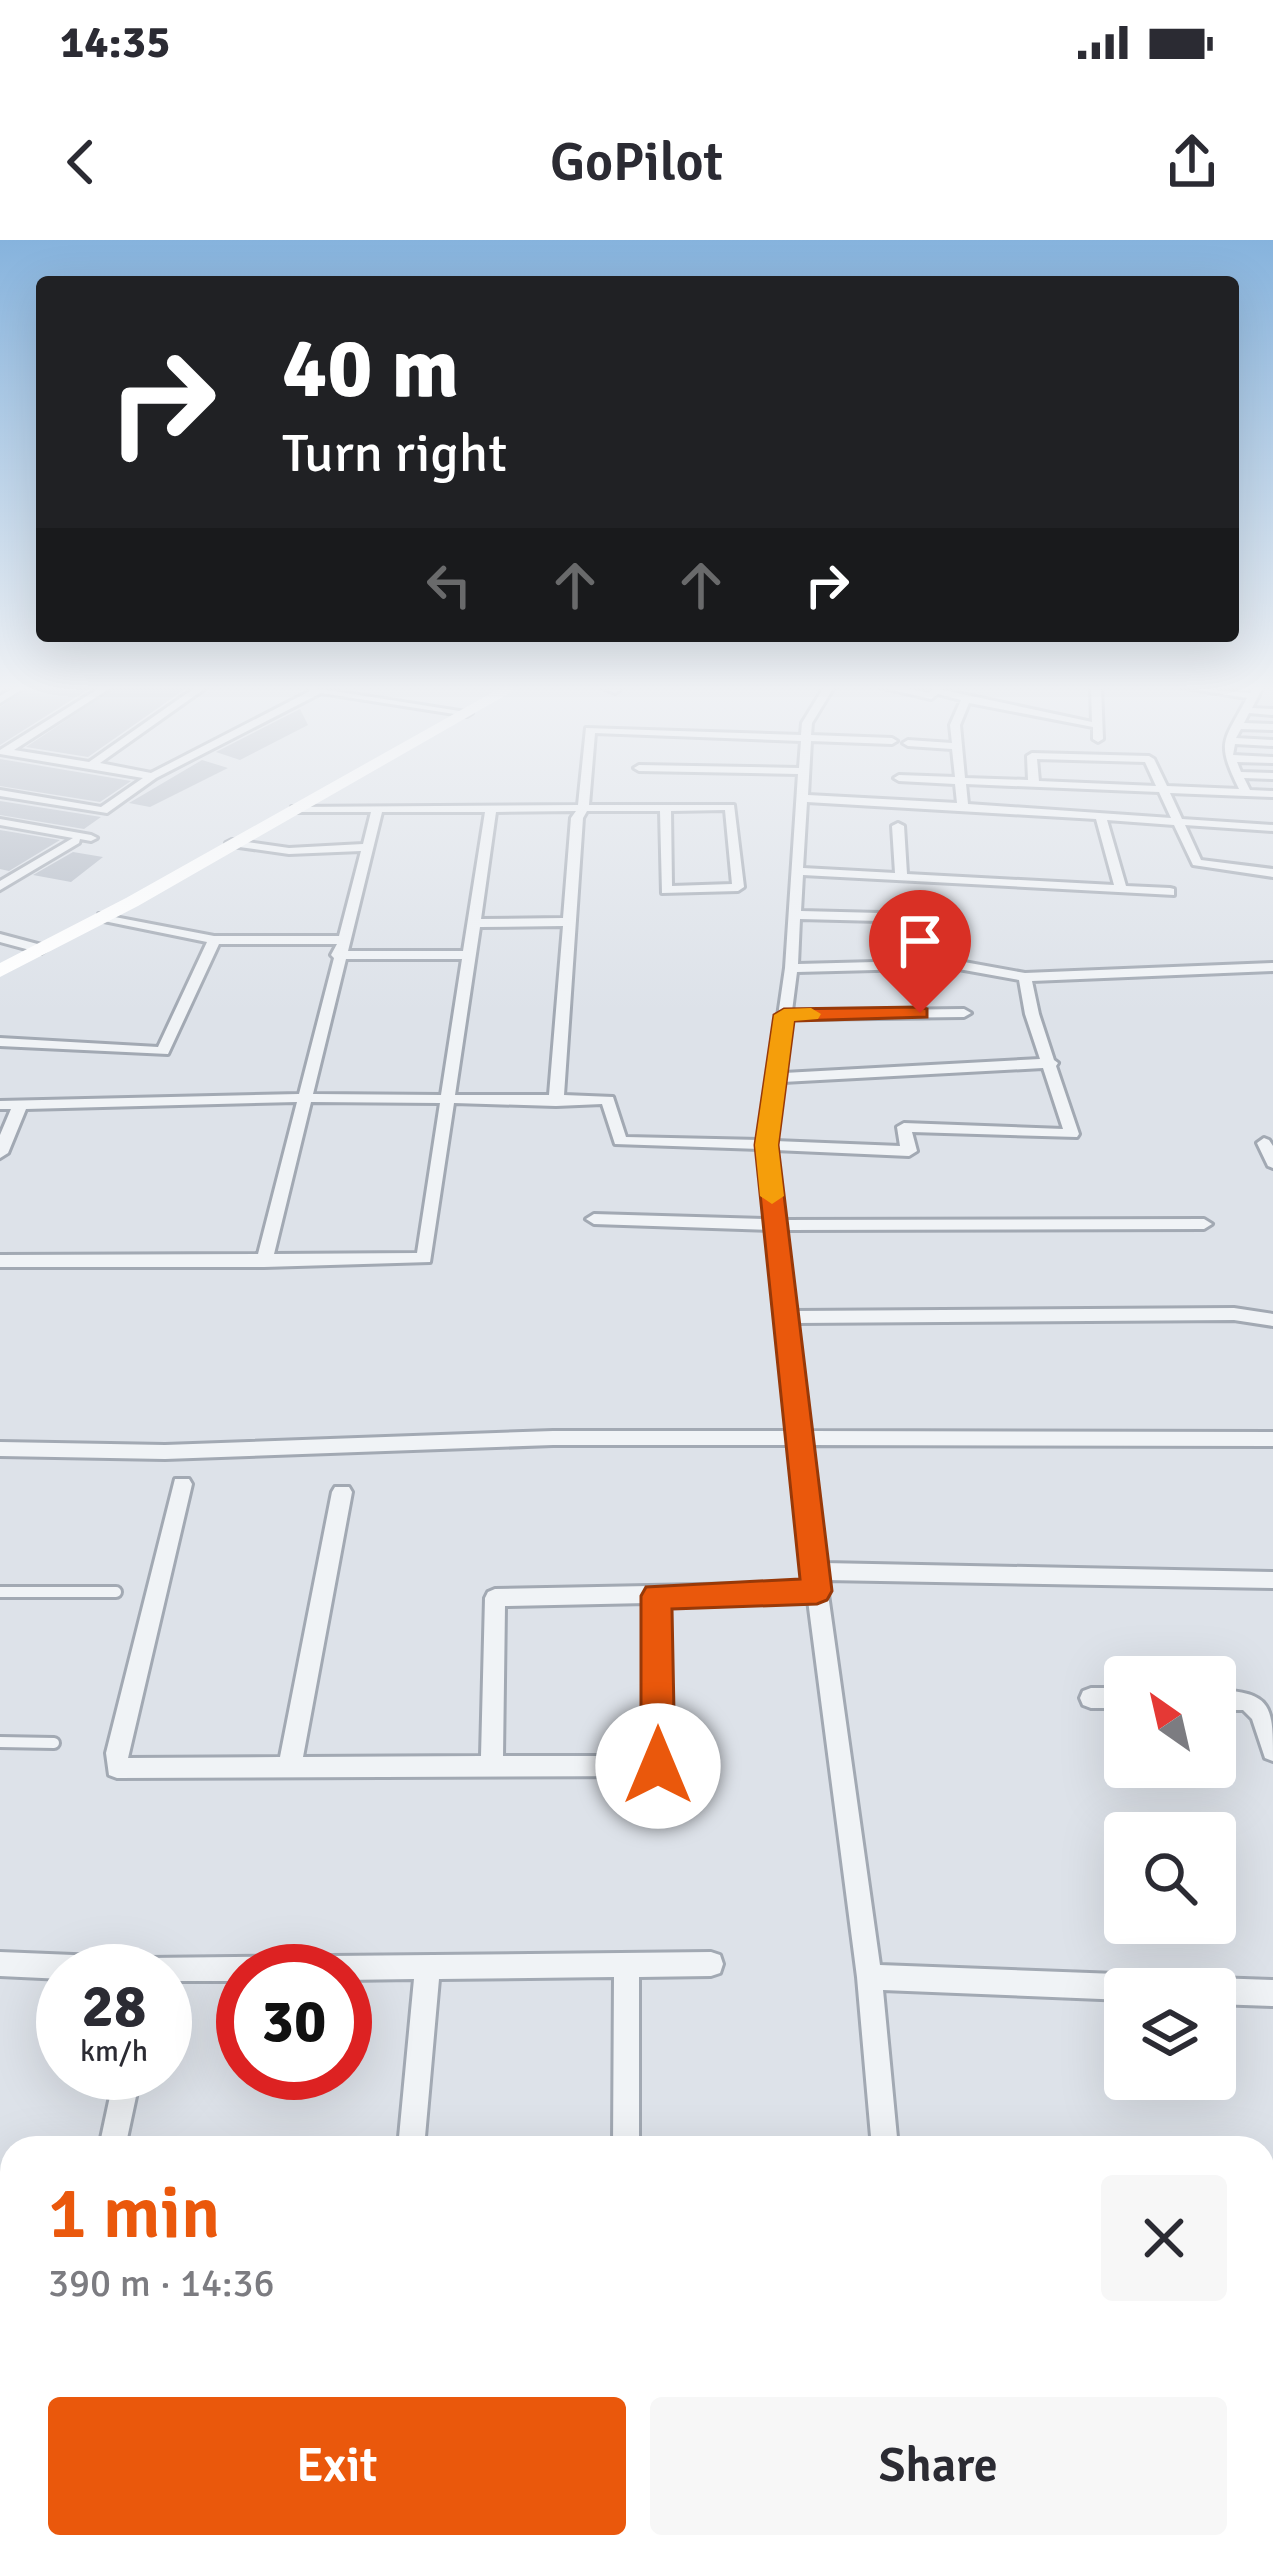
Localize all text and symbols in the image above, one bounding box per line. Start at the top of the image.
text: 14:35 [60,15,170,70]
icon: back [48,129,114,195]
text: GoPilot [550,129,723,196]
icon: share [1159,129,1225,195]
text: 40 m [282,317,459,421]
icon: right [84,324,240,480]
text: Turn right [282,420,507,487]
icon: left [416,552,482,618]
icon: ahead [542,552,608,618]
icon: ahead [668,552,734,618]
icon: right [794,552,860,618]
pin [869,890,971,1013]
icon: arrive [887,908,953,974]
north arrow [1104,1656,1236,1788]
map controls [1104,1656,1236,2100]
position arrow [595,1703,721,1829]
button: search [1104,1812,1236,1944]
speed limit sign: 30 [216,1944,372,2100]
button: layers [1104,1968,1236,2100]
text: 28 [82,1970,146,2044]
text: km/h [80,2033,148,2070]
text: 1 min [48,2169,220,2258]
button: close [1101,2175,1227,2301]
text: 390 m · 14:36 [48,2259,275,2307]
button: Exit [48,2397,626,2535]
button: Share [650,2397,1227,2535]

